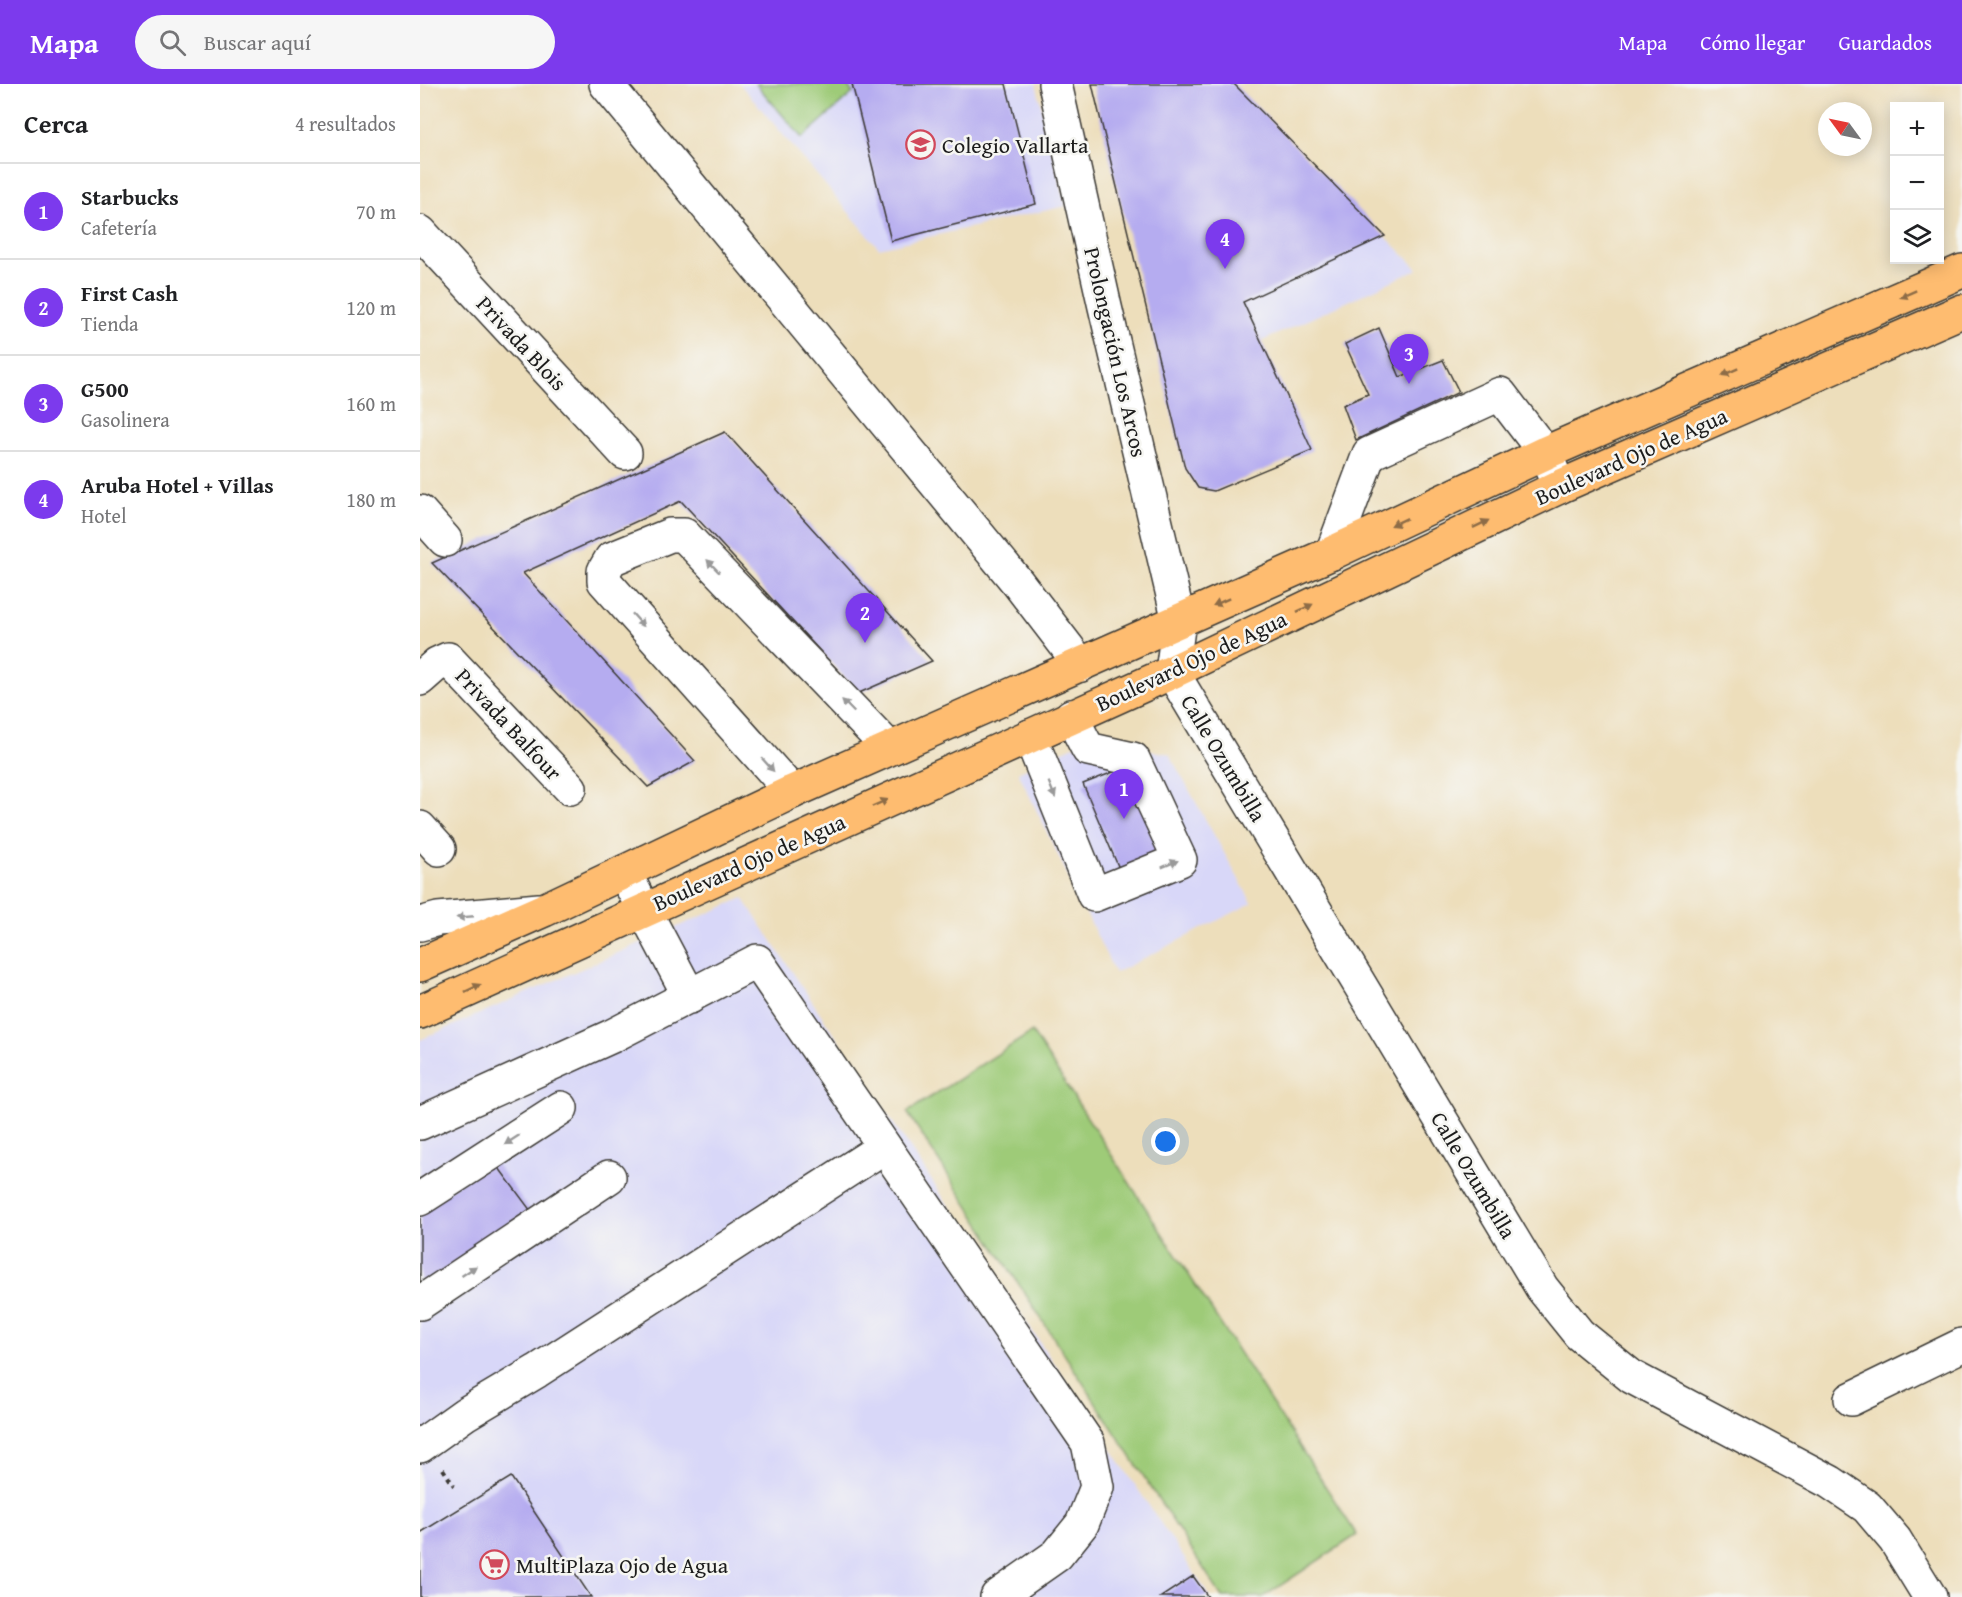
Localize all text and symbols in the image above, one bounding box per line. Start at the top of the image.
search box [135,15,555,69]
text: Mapa [30,22,99,63]
icon: search [156,26,189,59]
text: Buscar aquí [204,26,311,58]
text: Mapa [1619,27,1667,58]
text: Cómo llegar [1700,27,1805,58]
text: Guardados [1838,27,1932,58]
north arrow [1818,102,1872,156]
map controls [1890,102,1944,264]
button: + [1890,102,1944,156]
text: Cerca [24,104,88,143]
text: 4 resultados [295,109,396,138]
school or university icon: Colegio Vallarta [905,129,937,161]
place label: Colegio Vallarta [942,129,1089,161]
button: − [1890,156,1944,210]
text: Starbucks [81,181,179,213]
text: 1 [38,197,49,226]
text: 70 m [356,197,396,226]
button: layers [1890,210,1944,264]
text: Cafetería [81,213,157,242]
pin: 4 [1206,220,1244,269]
street label: Prolongación Los Arcos [1076,244,1156,460]
text: First Cash [81,277,178,309]
street label: Privada Blois [469,288,575,398]
one-way arrow [1899,289,1917,299]
text: 2 [38,293,49,322]
text: 120 m [346,293,396,322]
text: Tienda [81,309,139,338]
pin: 3 [1390,334,1428,384]
one-way arrow [1720,367,1738,377]
text: G500 [81,373,129,405]
text: 3 [38,389,49,418]
text: 160 m [346,389,396,418]
street label: Boulevard Ojo de Agua [1530,399,1733,513]
text: Gasolinera [81,405,170,434]
text: Aruba Hotel + Villas [81,469,274,501]
text: 4 [38,485,49,514]
text: 180 m [346,485,396,514]
text: Hotel [81,501,127,530]
one-way arrow [1390,517,1407,526]
one-way arrow [1473,519,1490,528]
one-way arrow [706,558,720,573]
pin: 2 [846,594,884,643]
one-way arrow [1212,597,1230,607]
street label: Boulevard Ojo de Agua [1090,602,1292,719]
one-way arrow [1297,603,1314,612]
one-way arrow [631,612,644,627]
street label: Privada Balfour [448,661,570,787]
street label: Calle Ozumbilla [1173,688,1275,828]
one-way arrow [841,699,855,714]
one-way arrow [761,758,775,773]
pin: 1 [1104,770,1144,819]
one-way arrow [1047,782,1057,800]
one-way arrow [872,799,889,808]
street label: Boulevard Ojo de Agua [648,805,851,919]
one-way arrow [1162,859,1180,869]
one-way arrow [455,912,474,922]
one-way arrow [465,983,483,993]
street label: Calle Ozumbilla [1423,1105,1525,1245]
your location [1151,1127,1180,1156]
one-way arrow [504,1134,520,1145]
one-way arrow [460,1265,477,1276]
supermarket icon: MultiPlaza Ojo de Agua [479,1549,511,1581]
place label: MultiPlaza Ojo de Agua [516,1549,729,1581]

